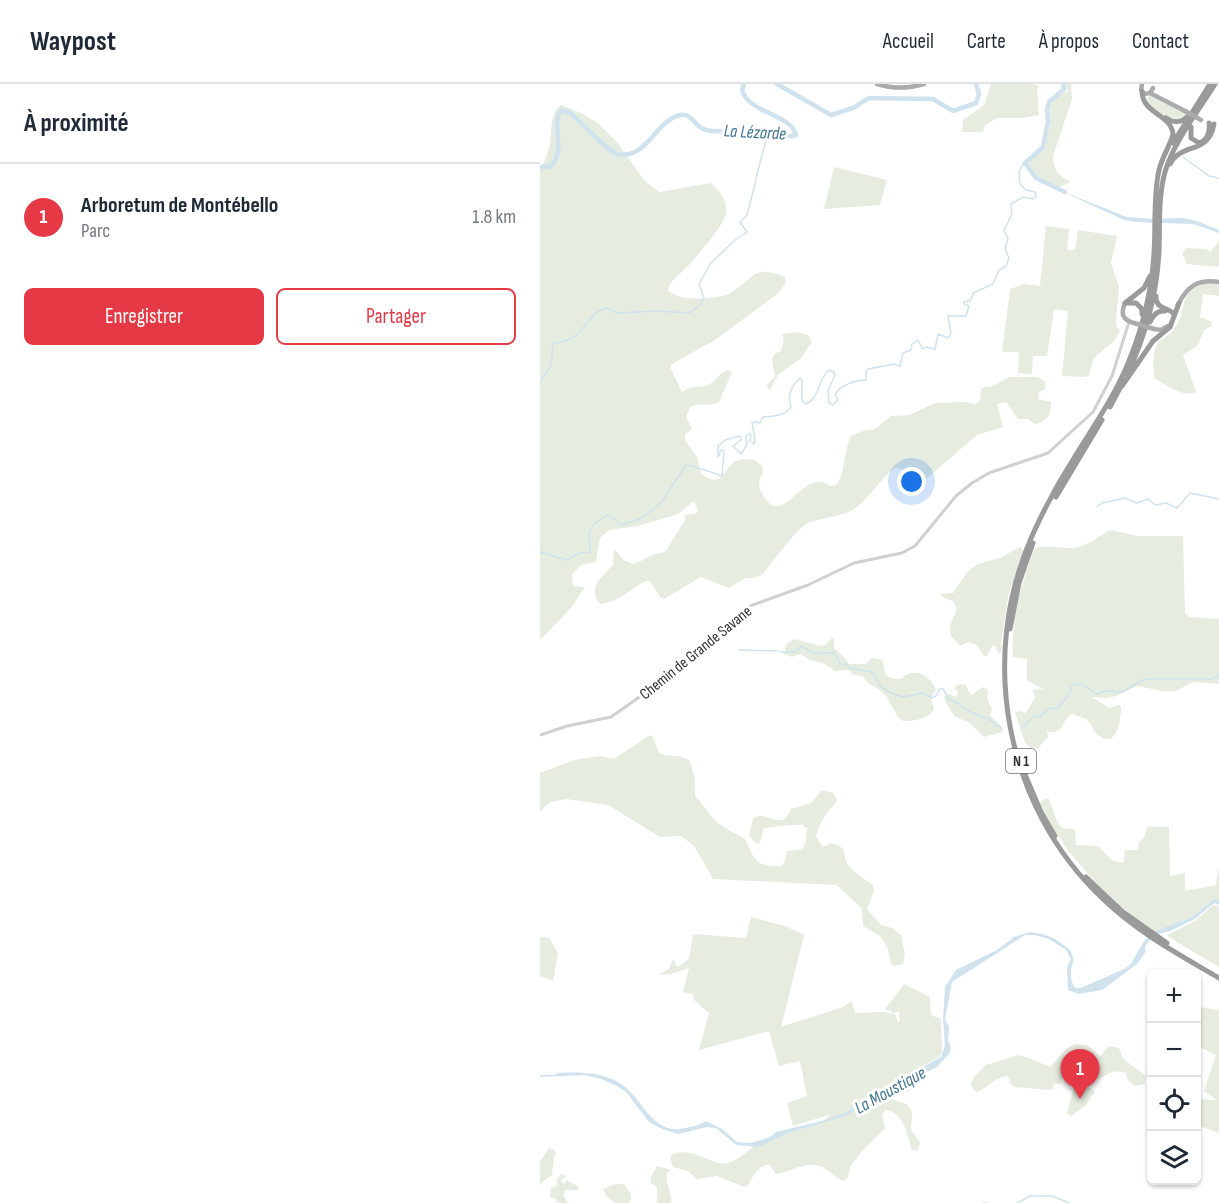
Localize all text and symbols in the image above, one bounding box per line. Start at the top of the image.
text: Waypost [30,25,116,58]
text: Accueil [883,29,934,54]
text: Carte [967,29,1006,54]
text: À propos [1039,29,1099,54]
text: Contact [1132,29,1189,54]
text: À proximité [24,108,129,139]
water label: La Lézarde [723,120,787,145]
text: Arboretum de Montébello [81,192,278,219]
text: 1 [40,205,47,229]
text: 1.8 km [472,205,516,229]
text: Parc [81,219,110,243]
button: Enregistrer [24,288,264,345]
button: Partager [276,288,516,345]
your location [897,467,926,496]
street label: Chemin de Grande Savane [636,602,756,704]
road number: N 1 [1006,749,1036,773]
map controls [1147,969,1201,1185]
button: + [1147,969,1201,1023]
button: − [1147,1023,1201,1077]
pin: 1 [1060,1050,1100,1099]
water label: La Moustique [851,1062,930,1119]
button: locate [1147,1077,1201,1131]
button: layers [1147,1131,1201,1185]

